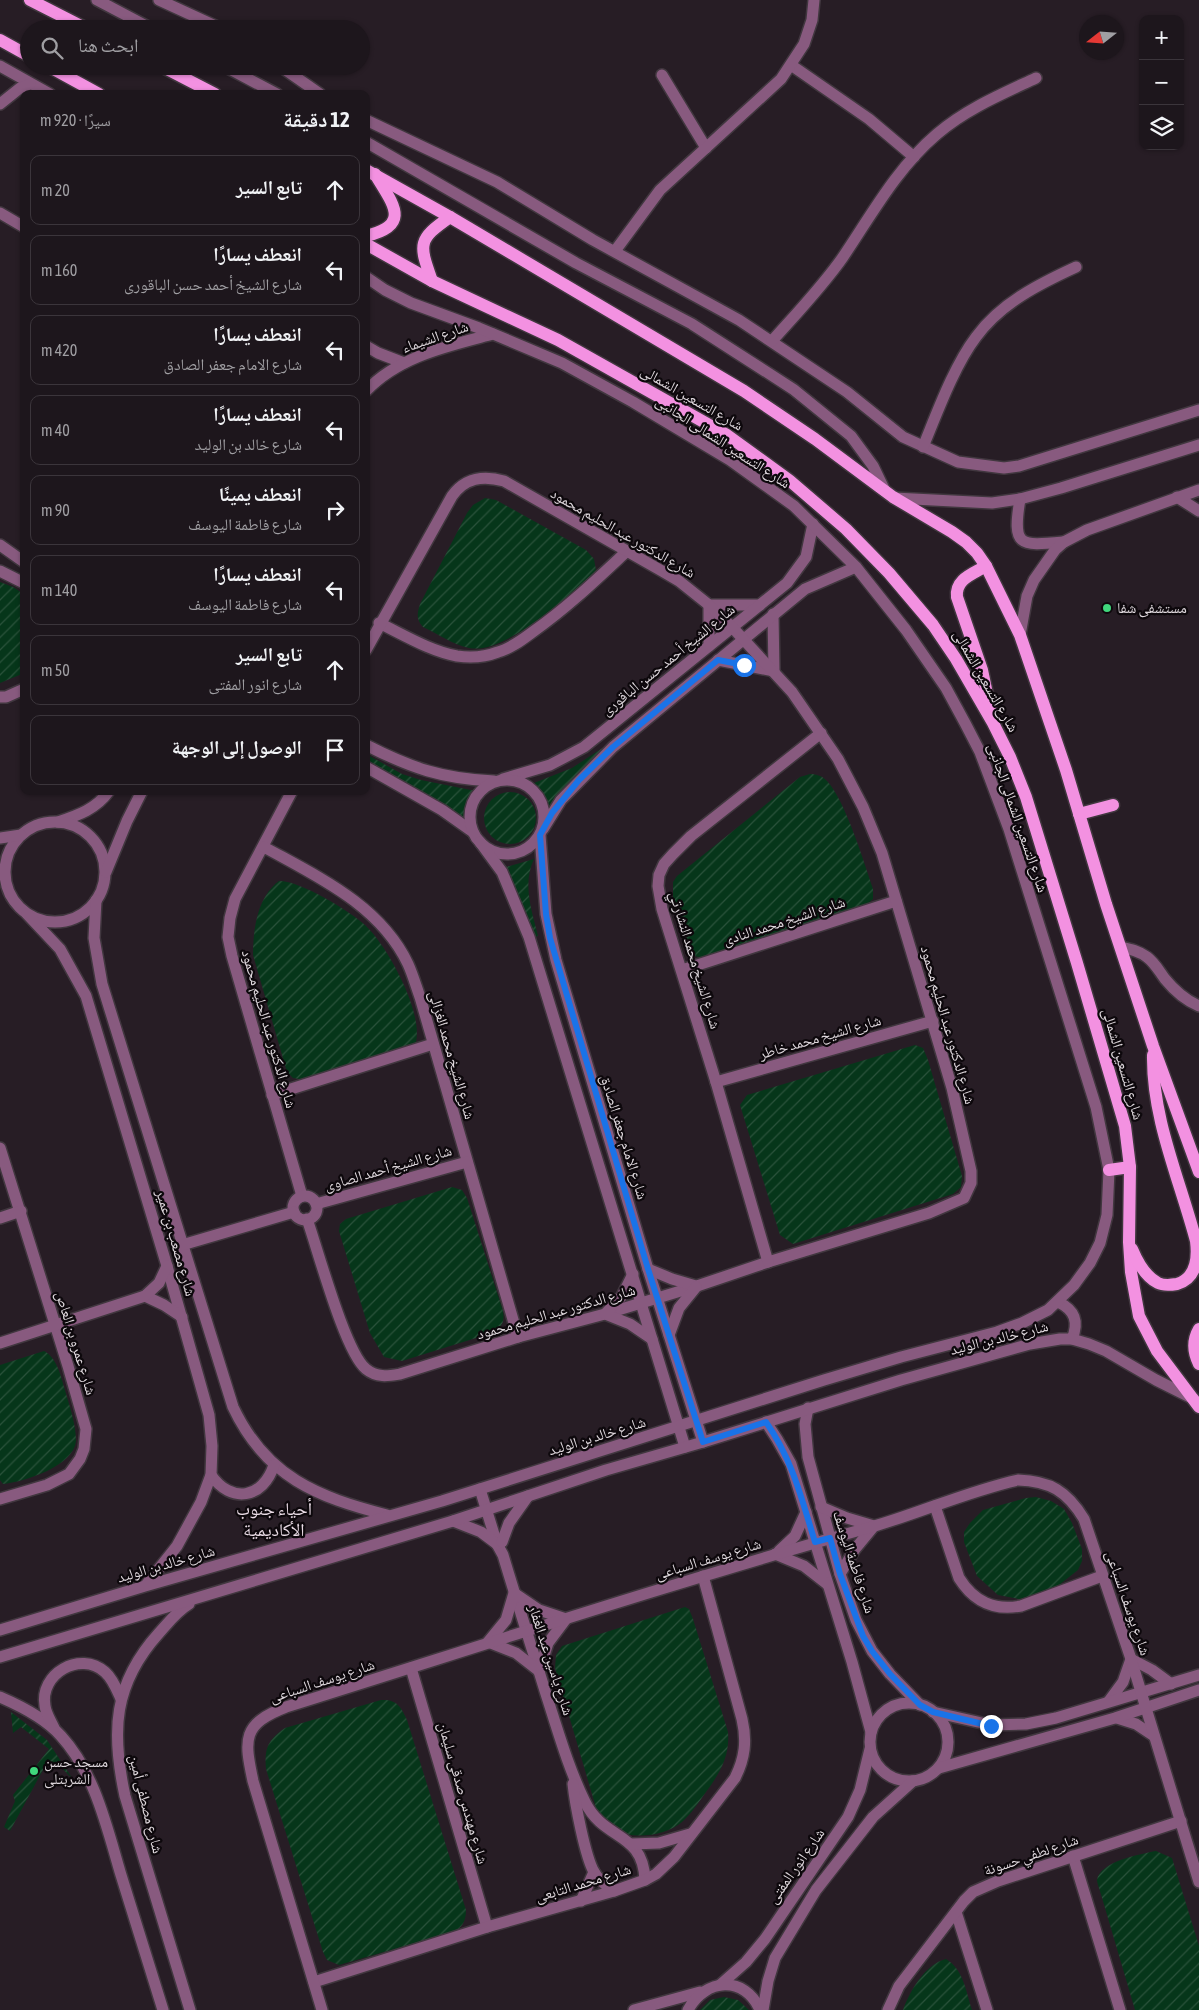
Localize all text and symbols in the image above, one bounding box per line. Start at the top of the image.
north arrow [1079,15,1124,60]
map controls [1139,15,1184,150]
button: + [1139,15,1184,60]
search box [20,20,370,75]
icon: search [38,34,66,62]
text: ابحث هنا [78,34,139,56]
button: − [1139,60,1184,105]
button: layers [1139,105,1184,150]
text: 12 دقيقة [283,107,350,131]
text: سيرًا · 920 m [40,111,111,129]
text: تابع السير [236,176,302,198]
icon: ahead [321,176,349,204]
text: 20 m [41,181,70,199]
text: انعطف يسارًا [213,243,302,265]
icon: left [321,256,349,284]
text: 160 m [41,261,77,279]
text: شارع الشيخ أحمد حسن الباقورى [124,275,302,293]
street label: شارع الشيماء [399,317,471,358]
text: انعطف يسارًا [213,323,302,345]
icon: left [321,336,349,364]
text: 420 m [41,341,77,359]
text: شارع الامام جعفر الصادق [164,355,302,373]
street label: شارع التسعين الشمالى [637,361,747,436]
street label: شارع التسعين الشمالى الجانبى [652,392,794,493]
text: انعطف يسارًا [213,403,302,425]
icon: left [321,416,349,444]
text: 40 m [41,421,70,439]
text: شارع خالد بن الوليد [195,435,302,453]
text: انعطف يمينًا [219,483,302,505]
street label: شارع الدكتور عبد الحليم محمود [547,484,699,583]
icon: right [321,496,349,524]
text: 90 m [41,501,70,519]
text: شارع فاطمة اليوسف [188,515,302,533]
text: انعطف يسارًا [213,563,302,585]
icon: left [321,576,349,604]
text: 140 m [41,581,77,599]
text: شارع فاطمة اليوسف [188,595,302,613]
place label: مستشفى شفا [1117,599,1187,618]
street label: شارع الشيخ أحمد حسن الباقورى [598,600,739,720]
marker: مستشفى شفا [1101,602,1113,614]
street label: شارع التسعين الشمالى [949,627,1023,736]
text: تابع السير [236,643,302,665]
route start [733,654,756,677]
icon: ahead [321,656,349,684]
text: 50 m [41,661,70,679]
text: شارع انور المفتى [209,675,302,693]
text: الوصول إلى الوجهة [172,736,302,758]
icon: arrive [321,736,349,764]
street label: شارع التسعين الشمالى الجانبى [983,741,1052,895]
street label: شارع الشيخ محمد النشارتي [663,889,725,1032]
street label: شارع الشيخ محمد النادى [721,893,848,950]
street label: شارع الدكتور عبد الحليم محمود [916,944,979,1107]
street label: شارع الدكتور عبد الحليم محمود [237,948,300,1111]
street label: شارع الشيخ محمد الغزالى [424,989,479,1122]
street label: شارع التسعين الشمالى [1097,1006,1148,1122]
street label: شارع الشيخ محمد خاطر [756,1011,884,1064]
street label: شارع الامام جعفر الصادق [595,1072,652,1202]
street label: شارع الشيخ أحمد الصاوى [322,1141,454,1196]
street label: شارع مصعب بن عمير [151,1187,200,1299]
street label: شارع الدكتور عبد الحليم محمود [475,1281,638,1344]
street label: شارع عمرو بن العاص [51,1289,100,1398]
street label: شارع خالد بن الوليد [948,1317,1050,1360]
street label: شارع خالد بن الوليد [546,1413,648,1460]
district label: أحياء جنوب الأكاديمية [236,1498,312,1540]
street label: شارع فاطمة اليوسف [828,1508,879,1616]
street label: شارع يوسف السباعى [653,1534,763,1585]
street label: شارع خالد بن الوليد [115,1541,217,1587]
street label: شارع يوسف السباعى [1101,1548,1154,1658]
street label: شارع ياسين عبد الغفار [523,1602,577,1718]
street label: شارع يوسف السباعى [267,1655,377,1707]
route end [980,1715,1003,1738]
street label: شارع مهندس صدقى سليمان [433,1720,492,1867]
place label: مسجد حسن الشربتلى [44,1753,108,1789]
street label: شارع مصطفى أمين [124,1753,167,1856]
marker: مسجد حسن الشربتلى [28,1765,40,1777]
street label: شارع انور المفتى [764,1825,829,1908]
street label: شارع لطفي حسونة [981,1830,1082,1882]
street label: شارع محمد التابعى [533,1860,634,1907]

